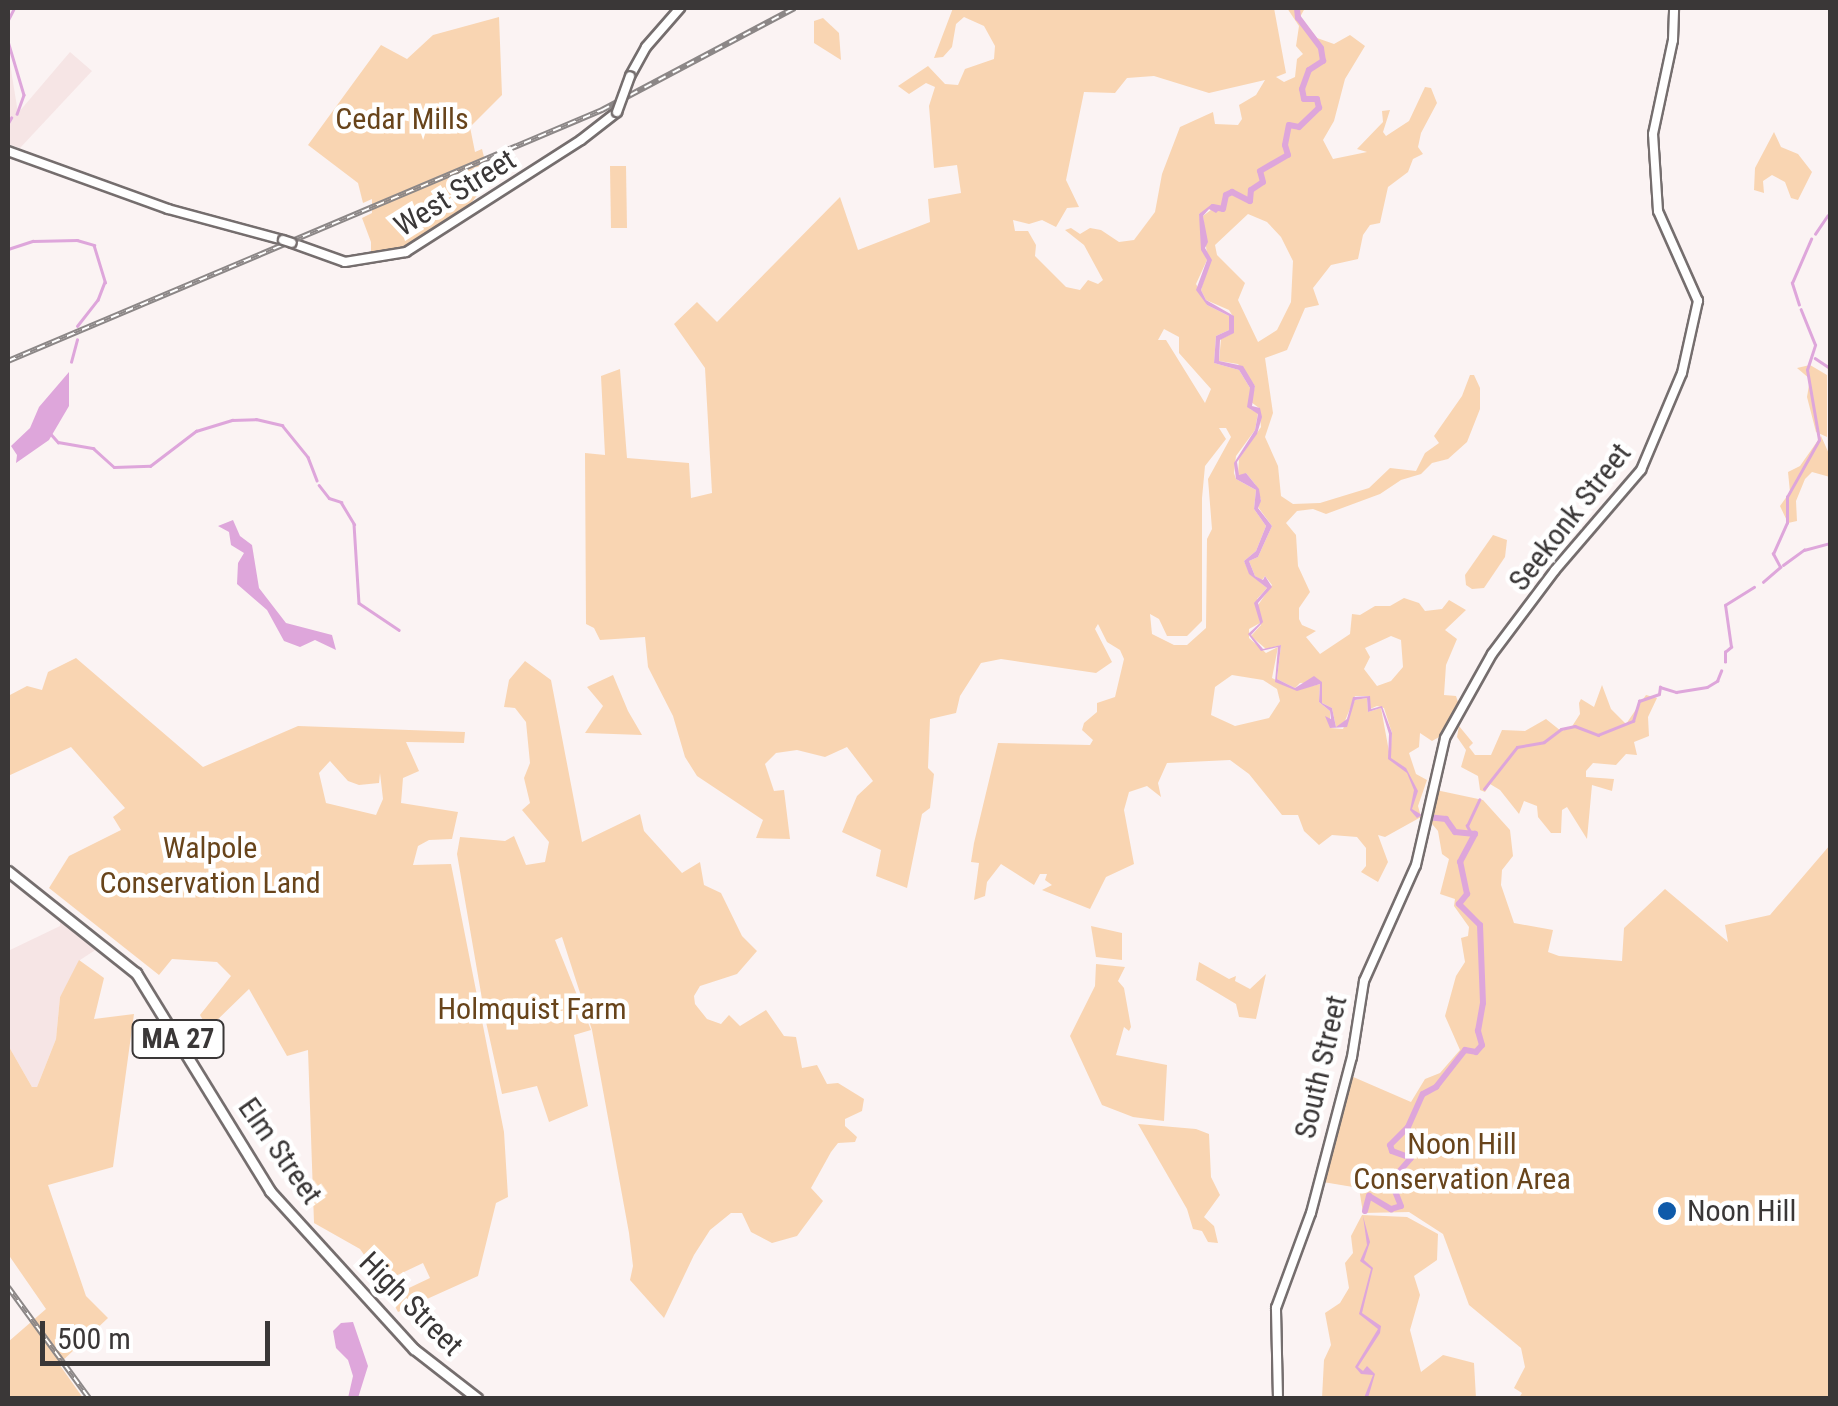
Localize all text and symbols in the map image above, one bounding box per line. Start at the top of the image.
park label: Cedar Mills [335,101,469,137]
street label: West Street [388,142,522,244]
street label: Seekonk Street [1501,436,1639,598]
park label: Walpole Conservation Land [99,830,321,900]
park label: Holmquist Farm [437,991,627,1027]
street label: South Street [1287,992,1355,1142]
road number: MA 27 [130,1016,226,1062]
street label: Elm Street [230,1091,330,1211]
park label: Noon Hill Conservation Area [1353,1126,1571,1196]
place label: Noon Hill [1687,1193,1796,1229]
marker: Noon Hill [1656,1200,1678,1222]
street label: High Street [352,1245,470,1363]
scale bar [45,1301,275,1363]
text: 500 m [57,1321,131,1356]

